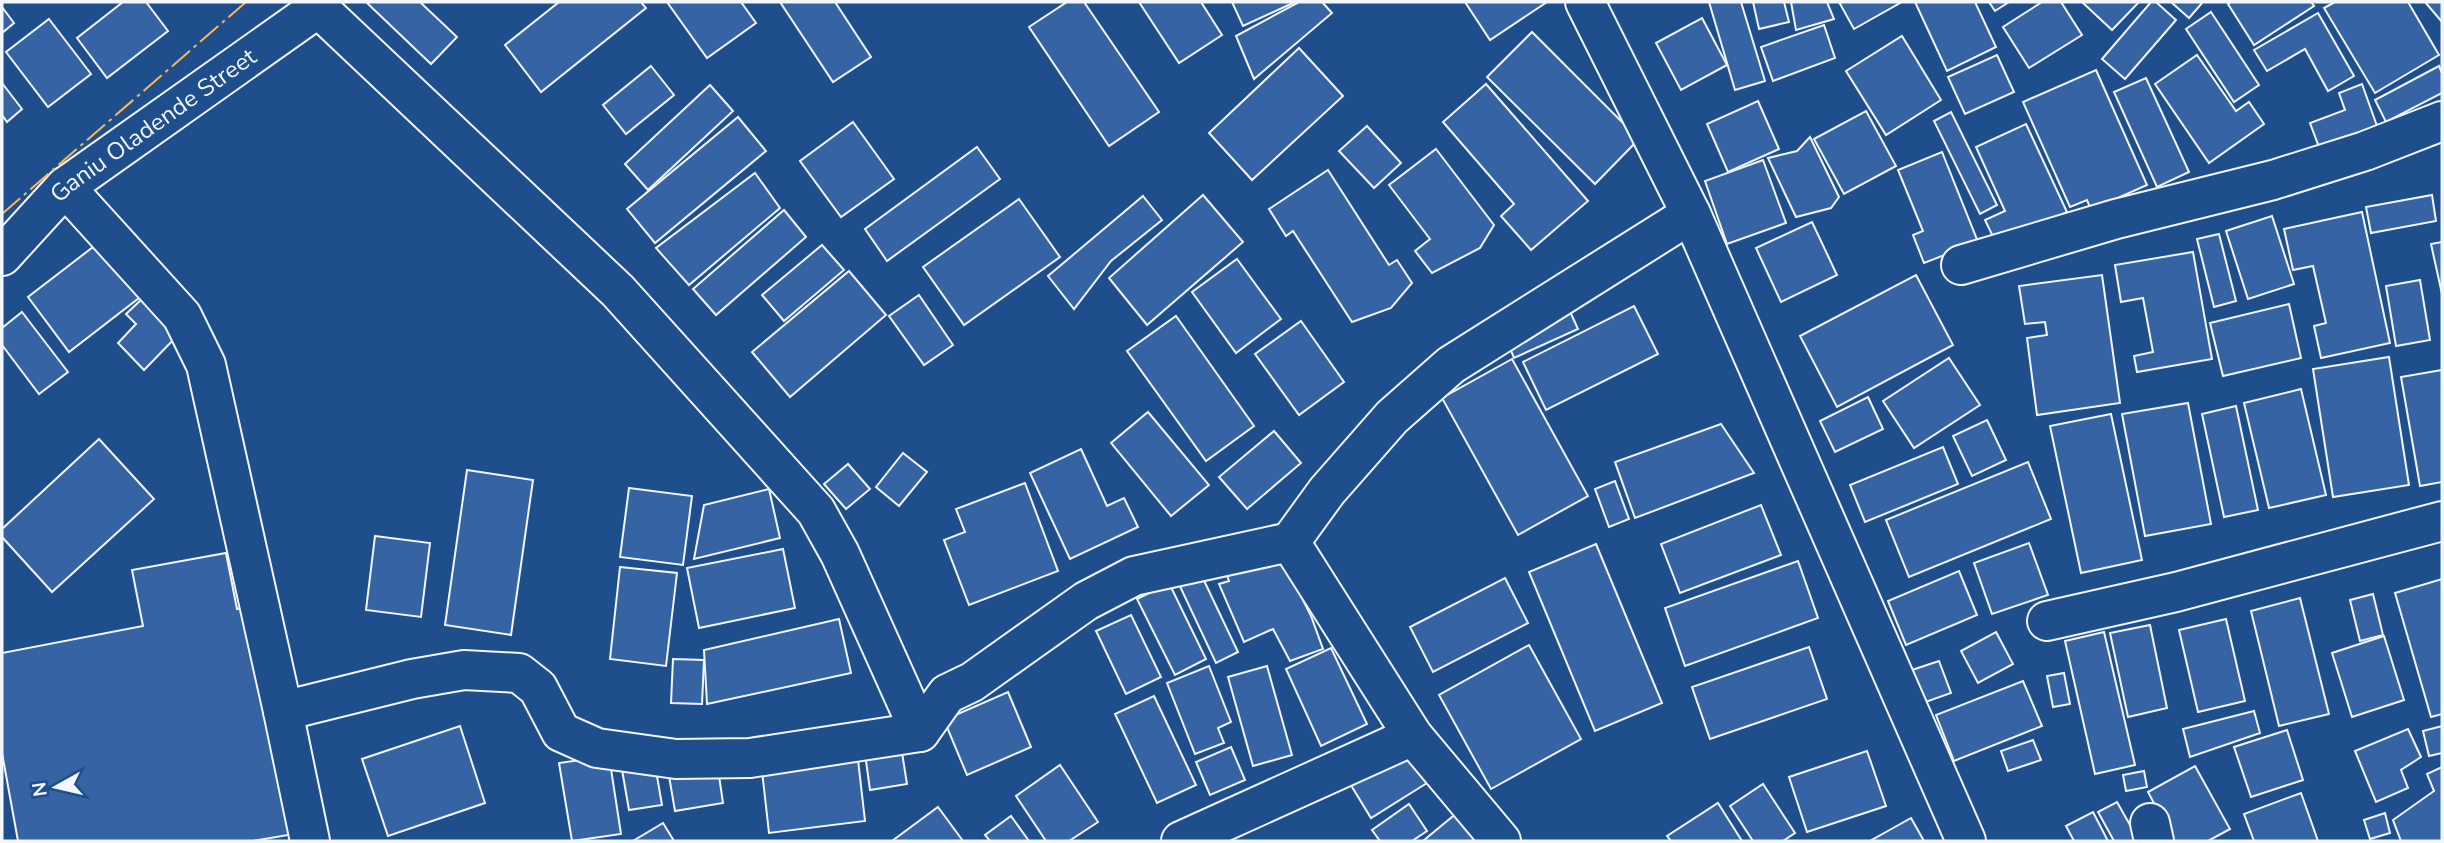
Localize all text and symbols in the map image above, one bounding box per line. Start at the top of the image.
street label: Ganiu Oladende Street [43,40,263,209]
north arrow [21,752,91,822]
text: N [26,780,54,798]

